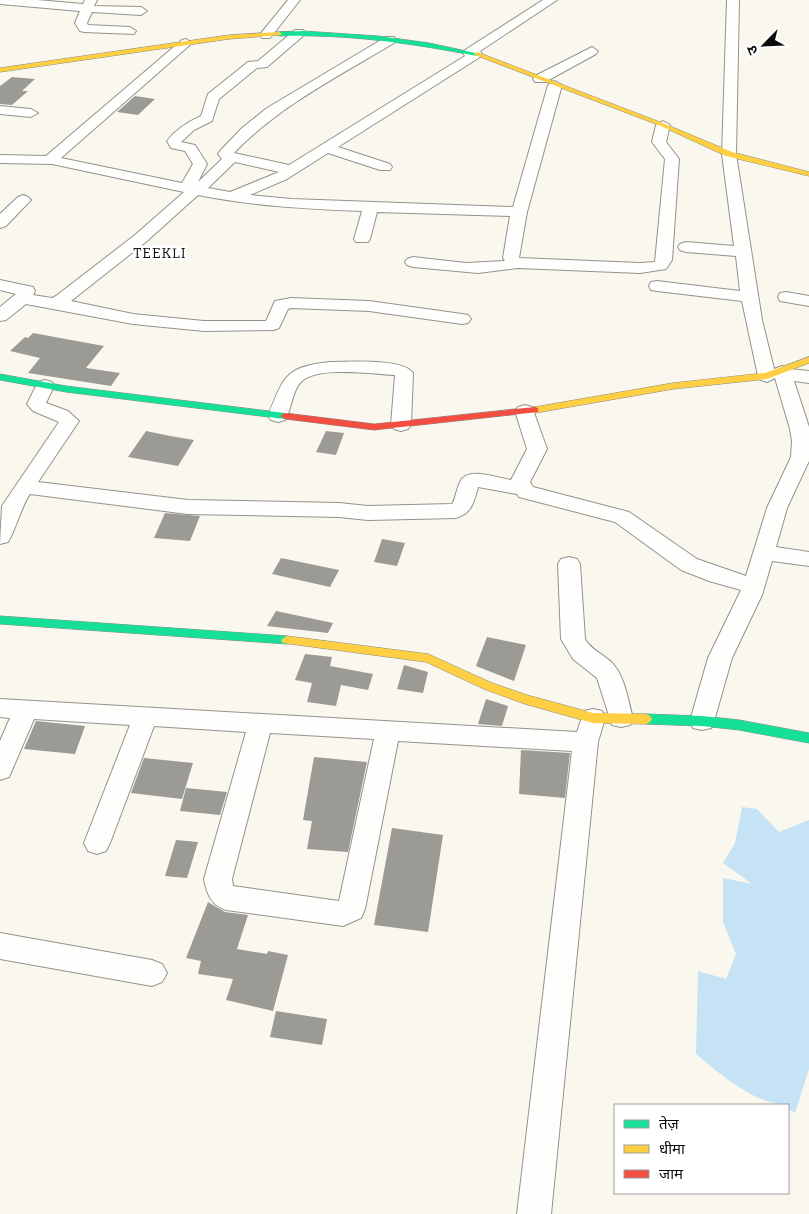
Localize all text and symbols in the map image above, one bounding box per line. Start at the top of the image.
north arrow [739,20,789,70]
text: उ [743,42,762,57]
district label: TEEKLI [133,245,187,262]
legend [614,1104,789,1194]
text: तेज़ [659,1115,680,1133]
text: धीमा [659,1140,686,1158]
text: जाम [659,1165,684,1183]

